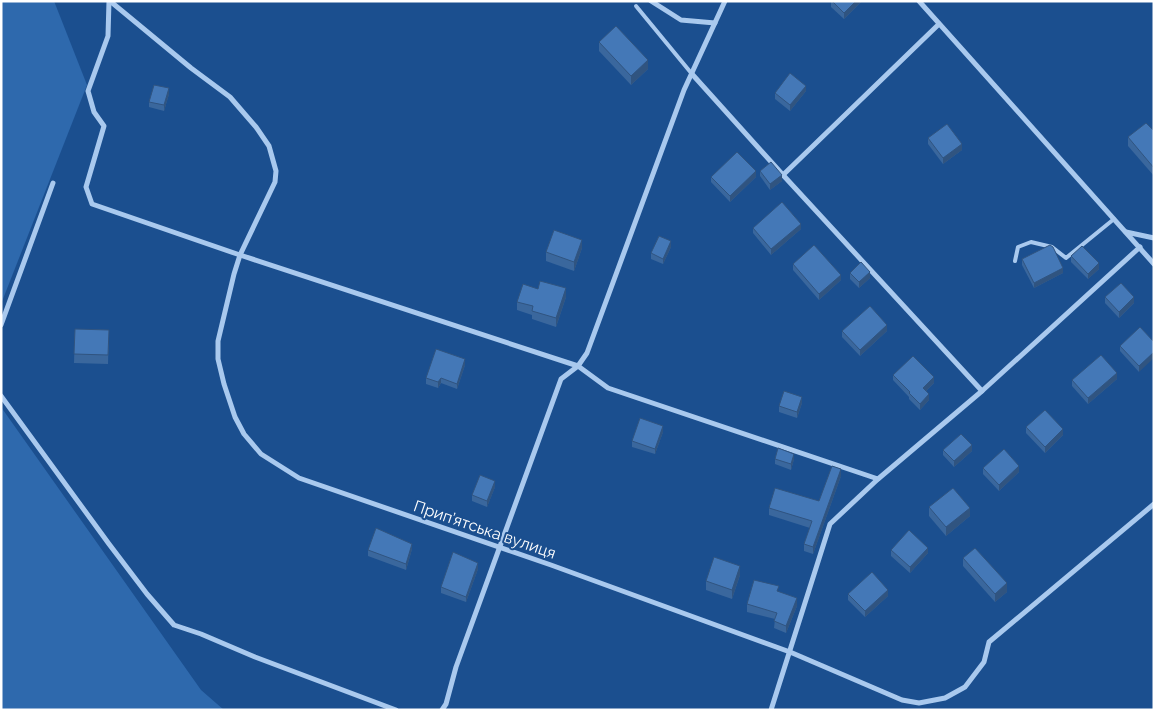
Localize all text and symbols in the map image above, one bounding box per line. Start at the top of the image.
street label: Прип’ятська вулиця [411,496,558,563]

